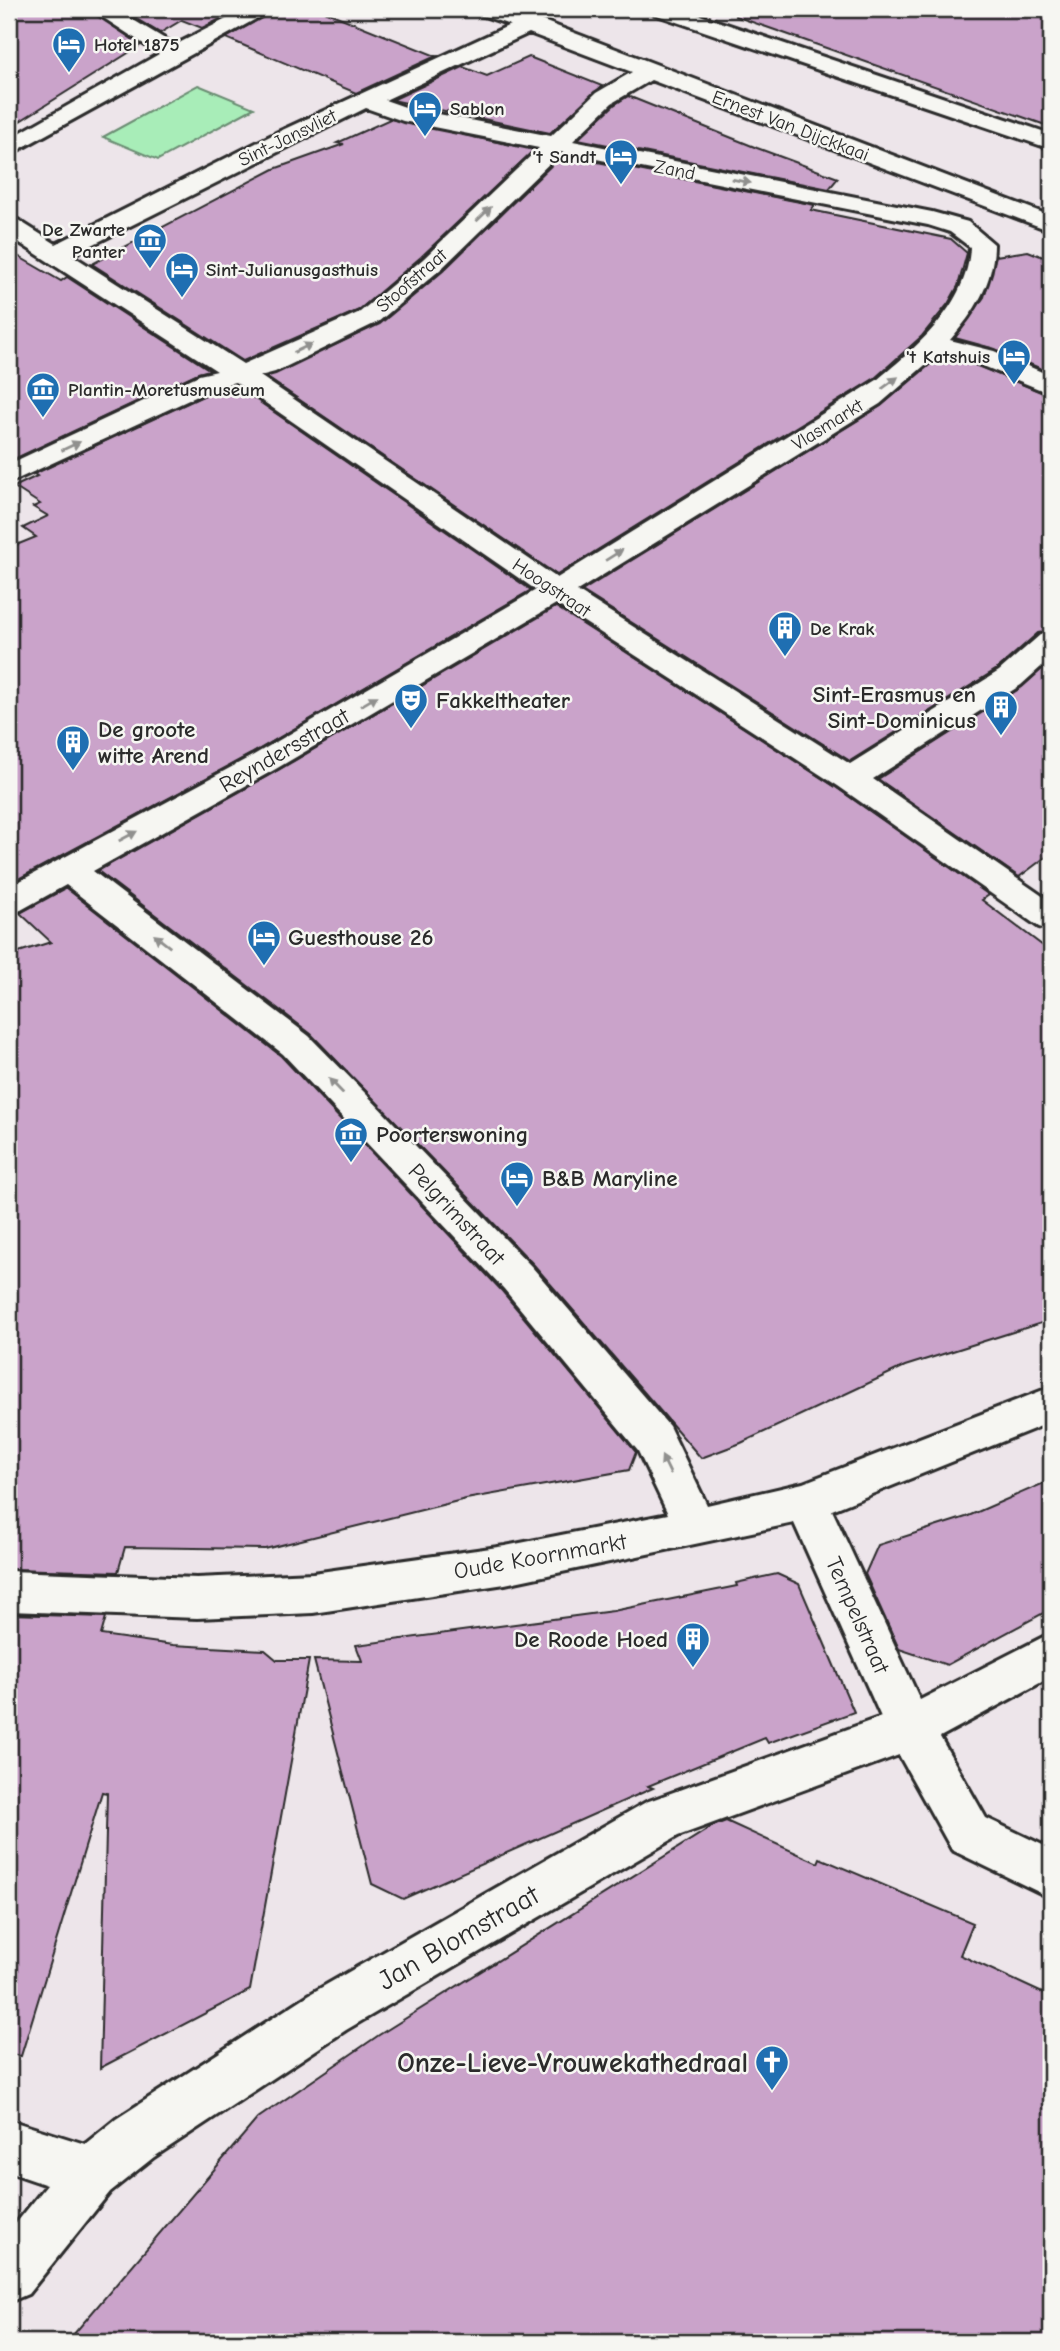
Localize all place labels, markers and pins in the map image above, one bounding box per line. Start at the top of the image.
hotel icon: Hotel 1875 [50,25,88,74]
place label: Hotel 1875 [94,34,180,56]
hotel icon: Sablon [406,89,444,138]
place label: Sablon [450,98,505,120]
hotel icon: ’t Sandt [602,137,640,186]
place label: ’t Sandt [533,146,597,168]
place label: De Zwarte Panter [42,219,125,263]
museum icon: De Zwarte Panter [131,221,169,270]
hotel icon: Sint-Julianusgasthuis [163,250,201,299]
place label: Sint-Julianusgasthuis [206,259,378,281]
hotel icon: 't Katshuis [995,337,1033,386]
place label: 't Katshuis [906,346,990,368]
museum icon: Plantin-Moretusmuseum [24,370,62,419]
place label: Plantin-Moretusmuseum [68,379,265,401]
building icon: De Krak [766,609,804,658]
place label: De Krak [810,618,875,640]
theatre icon: Fakkeltheater [392,681,430,730]
place label: Sint-Erasmus en Sint-Dominicus [813,681,976,734]
place label: Fakkeltheater [436,687,571,714]
building icon: Sint-Erasmus en Sint-Dominicus [982,688,1020,737]
place label: De groote witte Arend [98,716,209,769]
building icon: De groote witte Arend [54,723,92,772]
hotel icon: Guesthouse 26 [245,918,283,967]
place label: Guesthouse 26 [288,924,433,951]
museum icon: Poorterswoning [332,1115,370,1164]
place label: Poorterswoning [376,1121,528,1148]
hotel icon: B&B Maryline [498,1159,536,1208]
place label: B&B Maryline [542,1165,678,1192]
building icon: De Roode Hoed [674,1620,712,1669]
place label: De Roode Hoed [514,1626,668,1653]
church icon: Onze-Lieve-Vrouwekathedraal [753,2043,791,2092]
place label: Onze-Lieve-Vrouwekathedraal [397,2047,748,2079]

